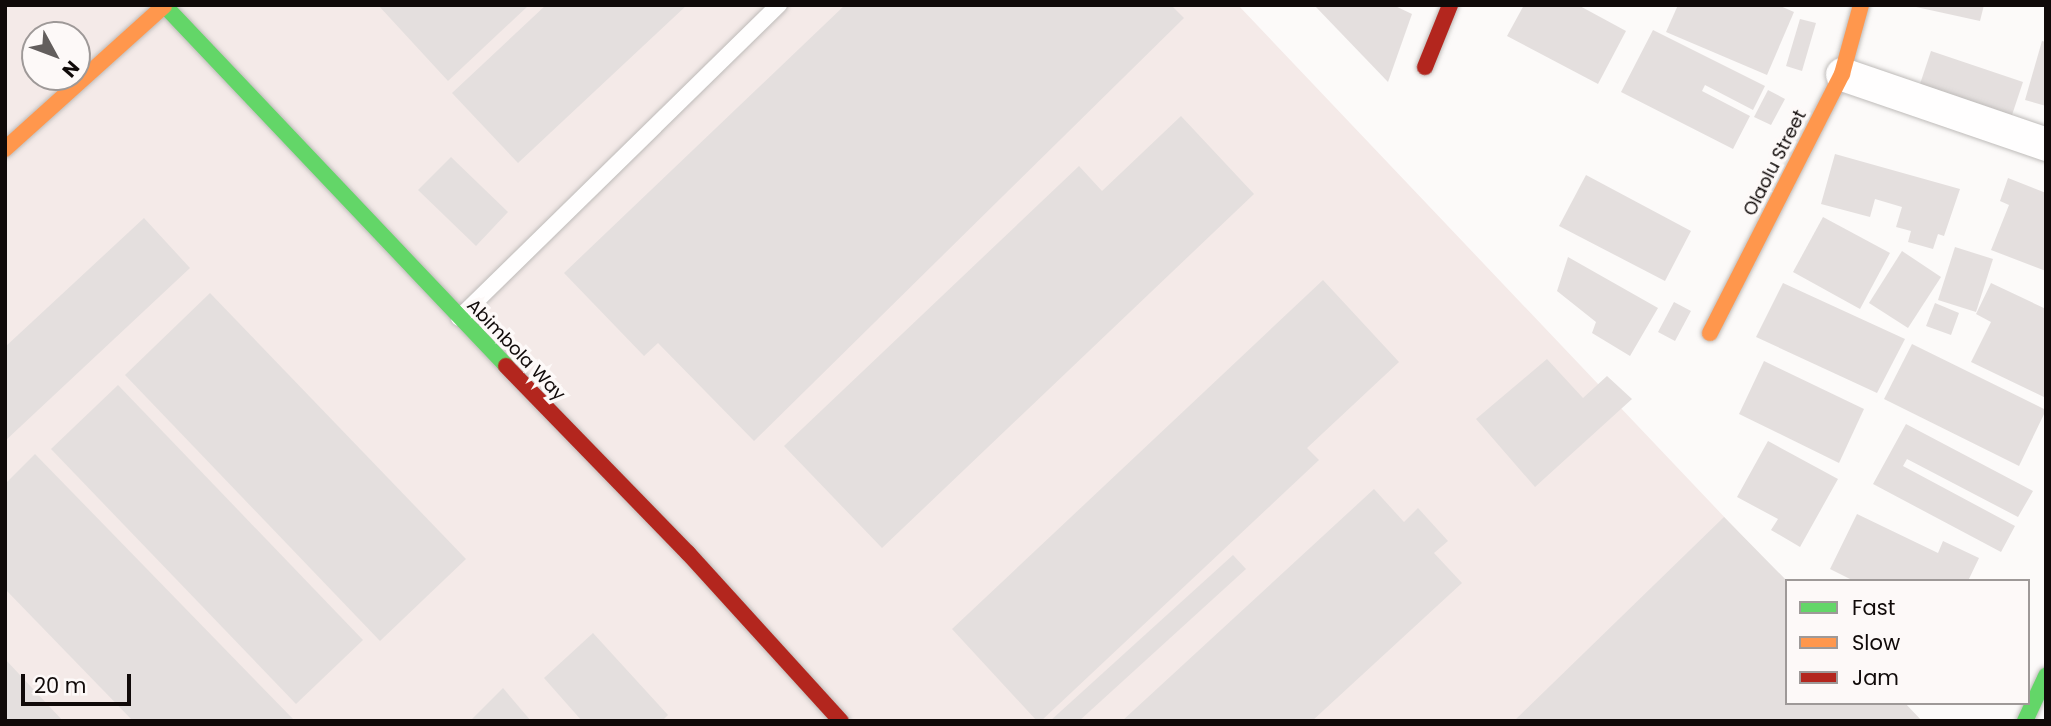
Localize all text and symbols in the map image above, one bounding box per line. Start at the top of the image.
north arrow [21,21,91,91]
text: N [56,55,86,83]
street label: Olaolu Street [1739,107,1811,219]
street label: Abimbola Way [462,295,570,405]
legend [1785,579,2030,705]
text: Fast [1852,593,1895,622]
text: Slow [1852,628,1900,657]
scale bar [24,660,135,704]
text: Jam [1852,663,1899,692]
text: 20 m [34,671,87,700]

